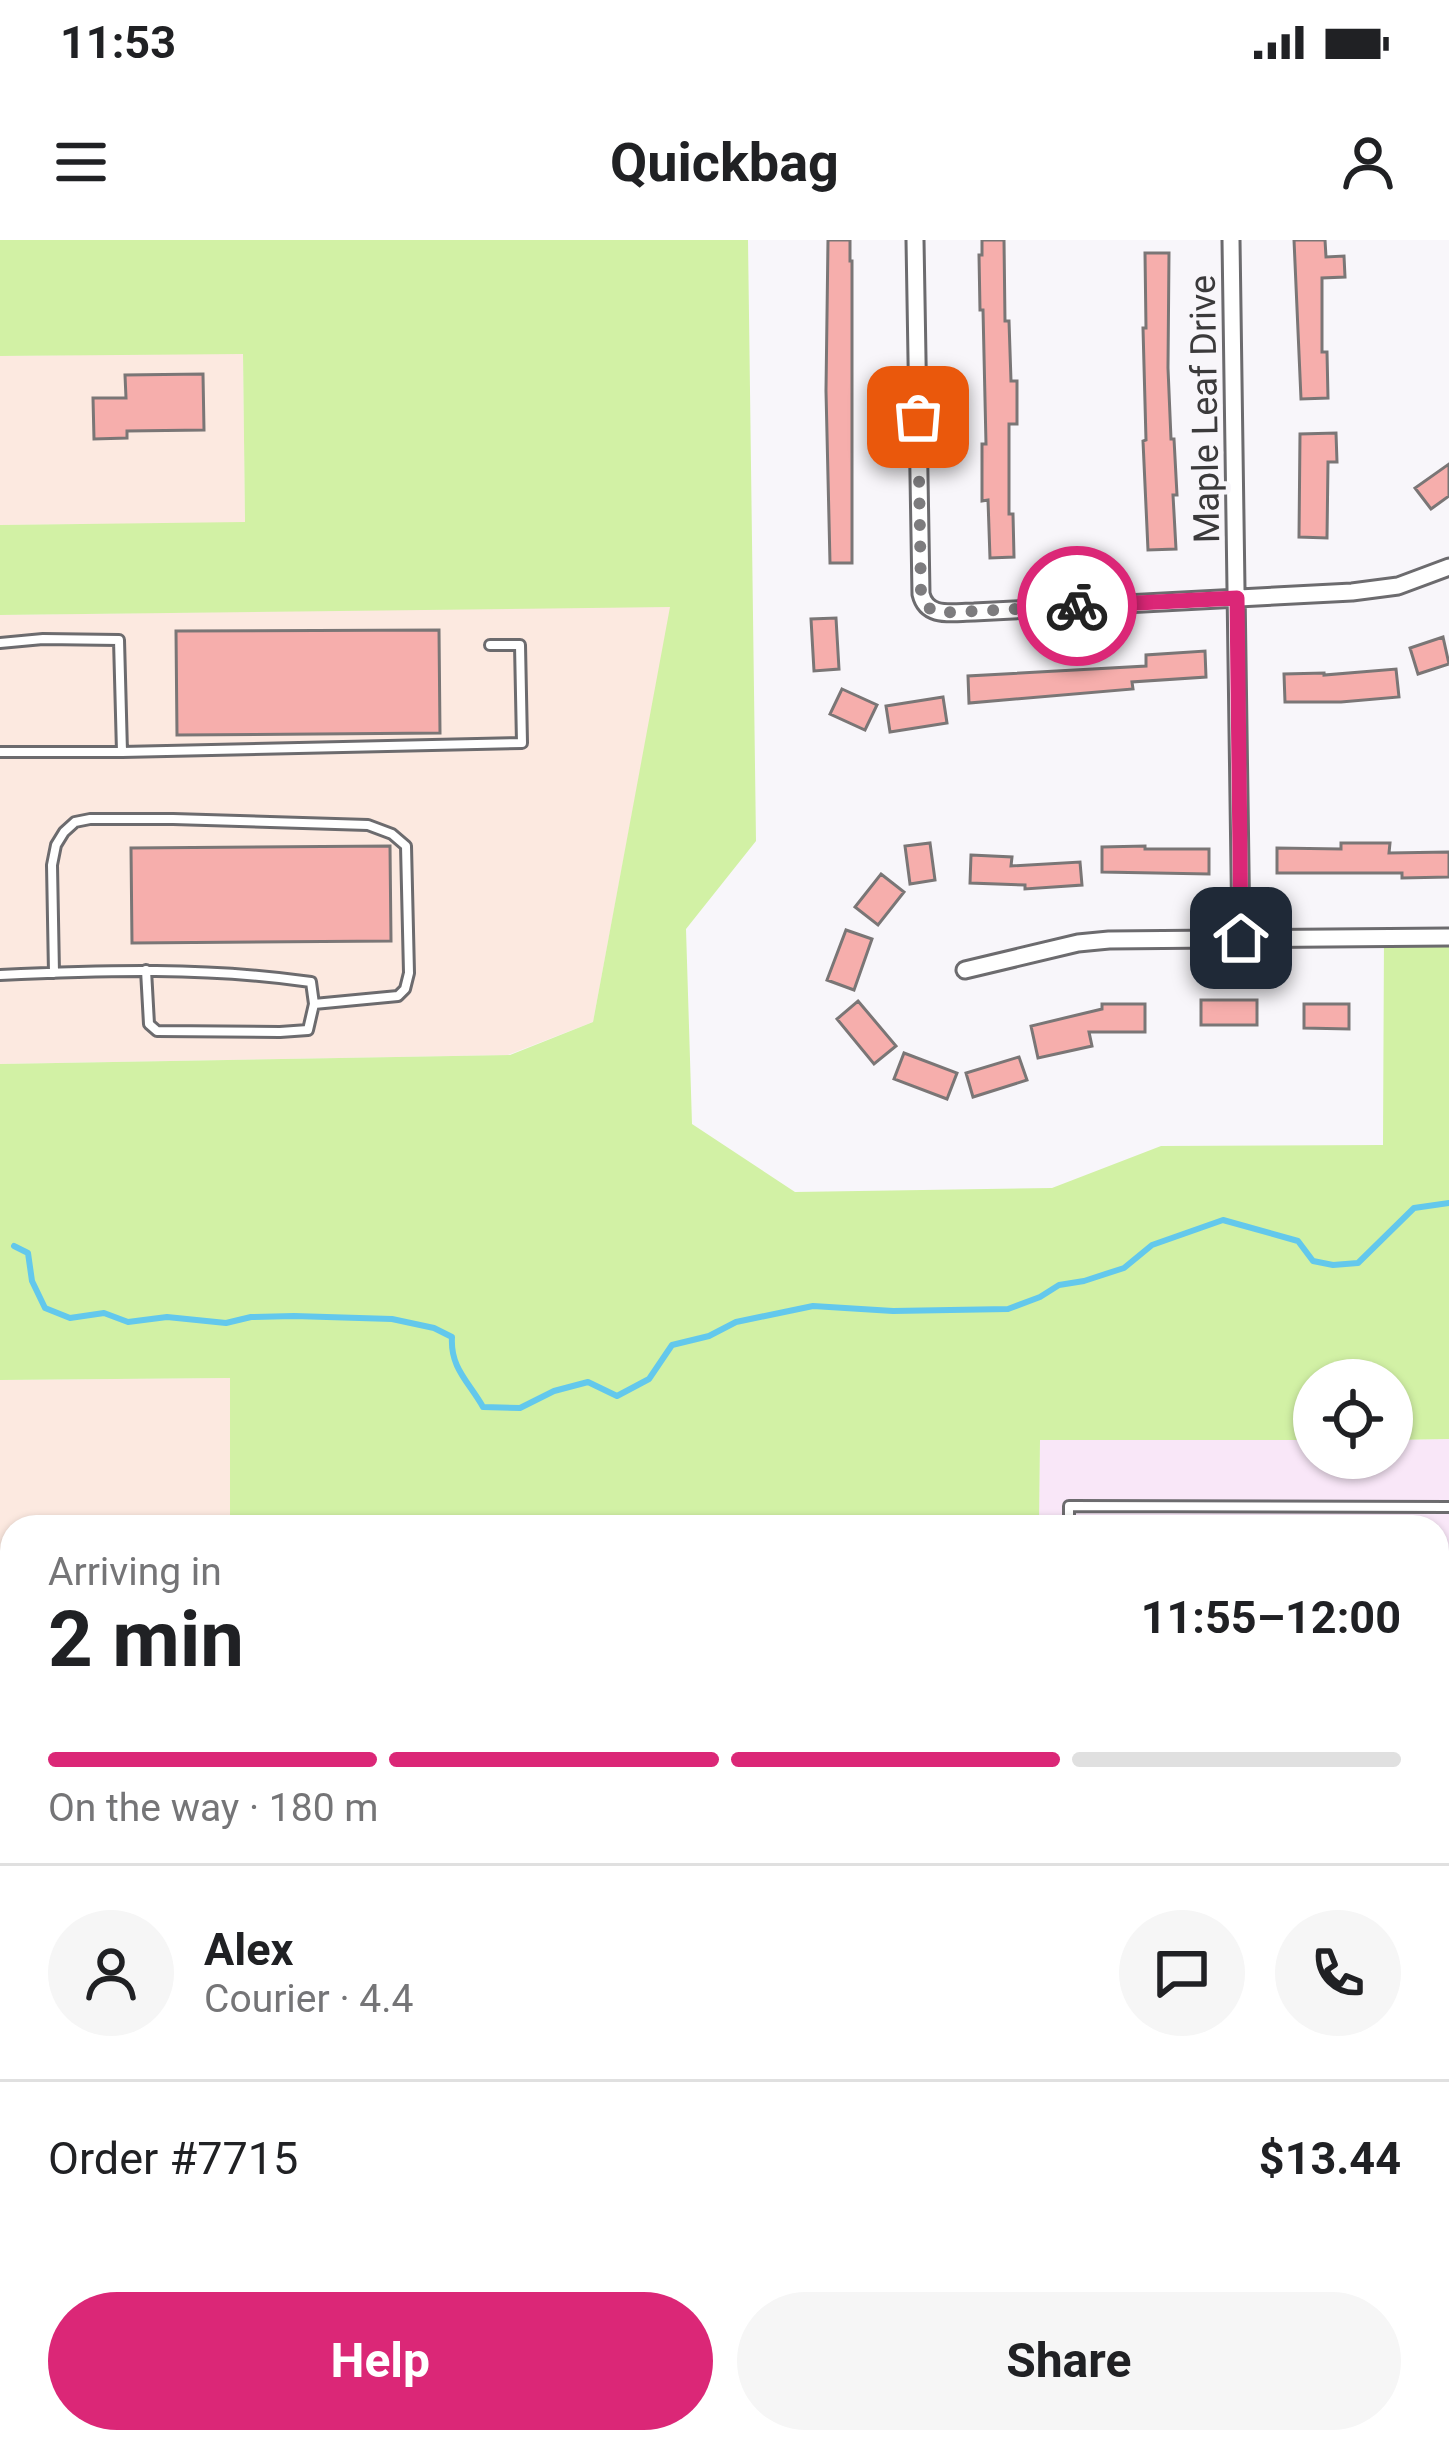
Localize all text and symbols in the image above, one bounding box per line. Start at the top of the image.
text: 11:53 [60,16,176,69]
icon: menu [48,129,114,195]
icon: person [1335,129,1401,195]
text: Quickbag [610,131,839,194]
street label: Maple Leaf Drive [1182,274,1228,544]
pin [867,366,969,468]
icon: bag [885,384,951,450]
courier [1017,546,1137,666]
icon: bike [1044,573,1110,639]
pin [1190,887,1292,989]
icon: home [1208,905,1274,971]
map controls [1293,1359,1413,1479]
button: locate [1293,1359,1413,1479]
text: Arriving in [48,1549,222,1595]
text: 11:55–12:00 [1141,1591,1401,1644]
text: 2 min [48,1594,244,1685]
text: On the way · 180 m [48,1785,379,1831]
button: person [48,1910,174,2036]
button: chat [1119,1910,1245,2036]
button: phone [1275,1910,1401,2036]
text: Alex [204,1923,293,1976]
text: Courier · 4.4 [204,1976,413,2022]
text: Order #7715 [48,2132,298,2185]
text: $13.44 [1259,2132,1401,2185]
button: Help [48,2292,713,2430]
button: Share [737,2292,1401,2430]

